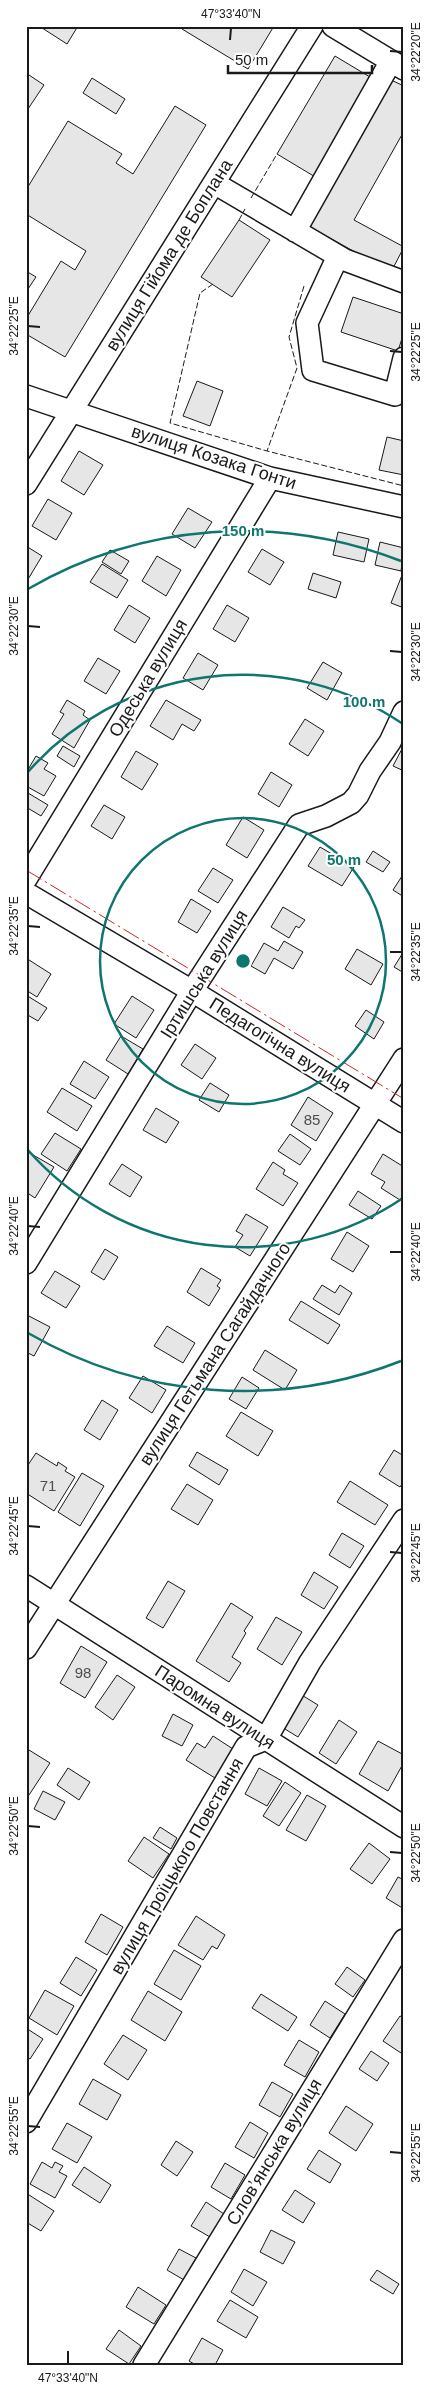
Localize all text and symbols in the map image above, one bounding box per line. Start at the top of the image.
text: 47°33'40"N [201,7,261,21]
text: 34°22'20"E [409,22,423,82]
scale bar [228,42,371,74]
text: 50 m [235,51,268,68]
street label: вулиця Гійома де Боплана [102,155,237,354]
text: 34°22'25"E [7,296,21,356]
text: 34°22'25"E [409,322,423,382]
street label: вулиця Козака Гонти [129,421,299,493]
text: 150 m [222,522,264,539]
text: 34°22'30"E [7,596,21,656]
street label: Одеська вулиця [105,615,191,741]
text: 34°22'30"E [409,622,423,682]
text: 100 m [343,693,385,710]
text: 50 m [327,851,361,868]
text: 34°22'35"E [7,896,21,956]
street label: Іртишська вулиця [156,906,252,1042]
text: 34°22'35"E [409,922,423,982]
centre of rings [234,952,252,970]
street label: Педагогічна вулиця [206,993,354,1097]
house number: 85 [304,1111,320,1128]
text: 34°22'40"E [7,1196,21,1256]
text: 34°22'40"E [409,1222,423,1282]
street label: вулиця Гетьмана Сагайдачного [135,1239,295,1469]
house number: 71 [40,1477,56,1494]
text: 34°22'45"E [7,1496,21,1556]
text: 34°22'45"E [409,1523,423,1583]
street label: Паромна вулиця [151,1661,279,1753]
house number: 98 [75,1664,91,1681]
street label: вулиця Троїцького Повстання [107,1754,247,1978]
text: 34°22'50"E [7,1796,21,1856]
text: 34°22'50"E [409,1823,423,1883]
street label: Словʼянська вулиця [222,2075,326,2229]
text: 34°22'55"E [7,2096,21,2156]
text: 34°22'55"E [409,2123,423,2183]
text: 47°33'40"N [38,2371,98,2385]

